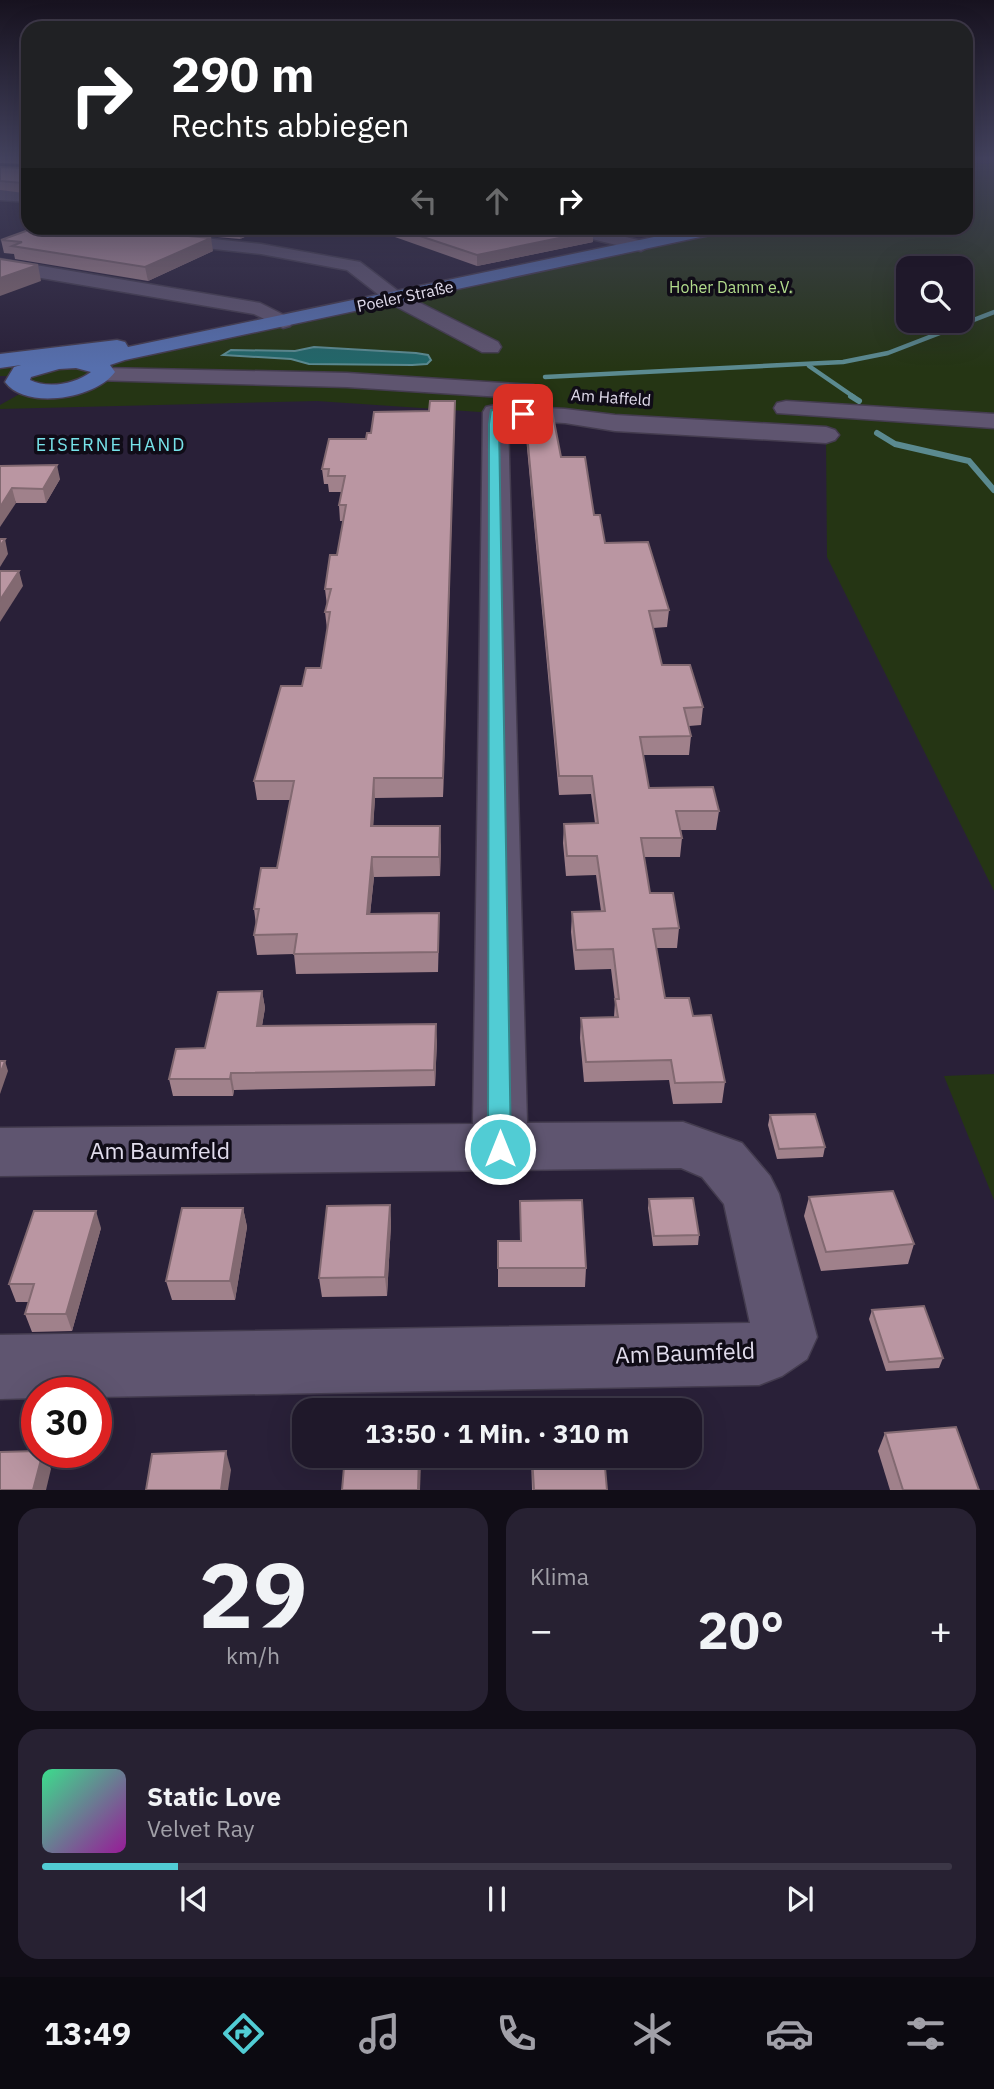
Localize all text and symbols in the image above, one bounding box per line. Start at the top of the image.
text: 290 m [171,42,315,105]
icon: right [56,49,147,140]
text: Rechts abbiegen [171,104,409,146]
icon: left [405,182,443,220]
icon: ahead [478,182,516,220]
icon: right [551,182,589,220]
map controls [896,256,973,333]
button: search [896,256,973,333]
street label: Poeler Straße [355,276,455,316]
park label: Hoher Damm e.V. [669,277,793,297]
pin [493,384,553,444]
street label: Am Haffeld [570,384,652,410]
icon: arrive [504,395,542,433]
district label: EISERNE HAND [36,433,186,456]
position arrow [463,1112,537,1186]
street label: Am Baumfeld [90,1135,230,1165]
street label: Am Baumfeld [614,1335,756,1369]
speed limit sign: 30 [21,1377,112,1468]
text: 13:50 · 1 Min. · 310 m [365,1416,629,1450]
text: 29 [198,1535,308,1653]
text: Klima [530,1561,589,1591]
text: 20° [698,1596,784,1663]
text: − [530,1605,553,1654]
text: + [929,1605,952,1654]
text: km/h [226,1640,280,1670]
text: Static Love [147,1779,281,1813]
text: Velvet Ray [147,1813,254,1843]
icon: previous [175,1880,213,1918]
icon: pause [478,1880,516,1918]
icon: next [781,1880,819,1918]
icon: directions [219,2009,268,2058]
icon: music [355,2009,404,2058]
icon: phone [492,2009,541,2058]
icon: climate [628,2009,677,2058]
icon: car [765,2009,814,2058]
icon: filters [901,2009,950,2058]
text: 13:49 [44,2012,131,2054]

